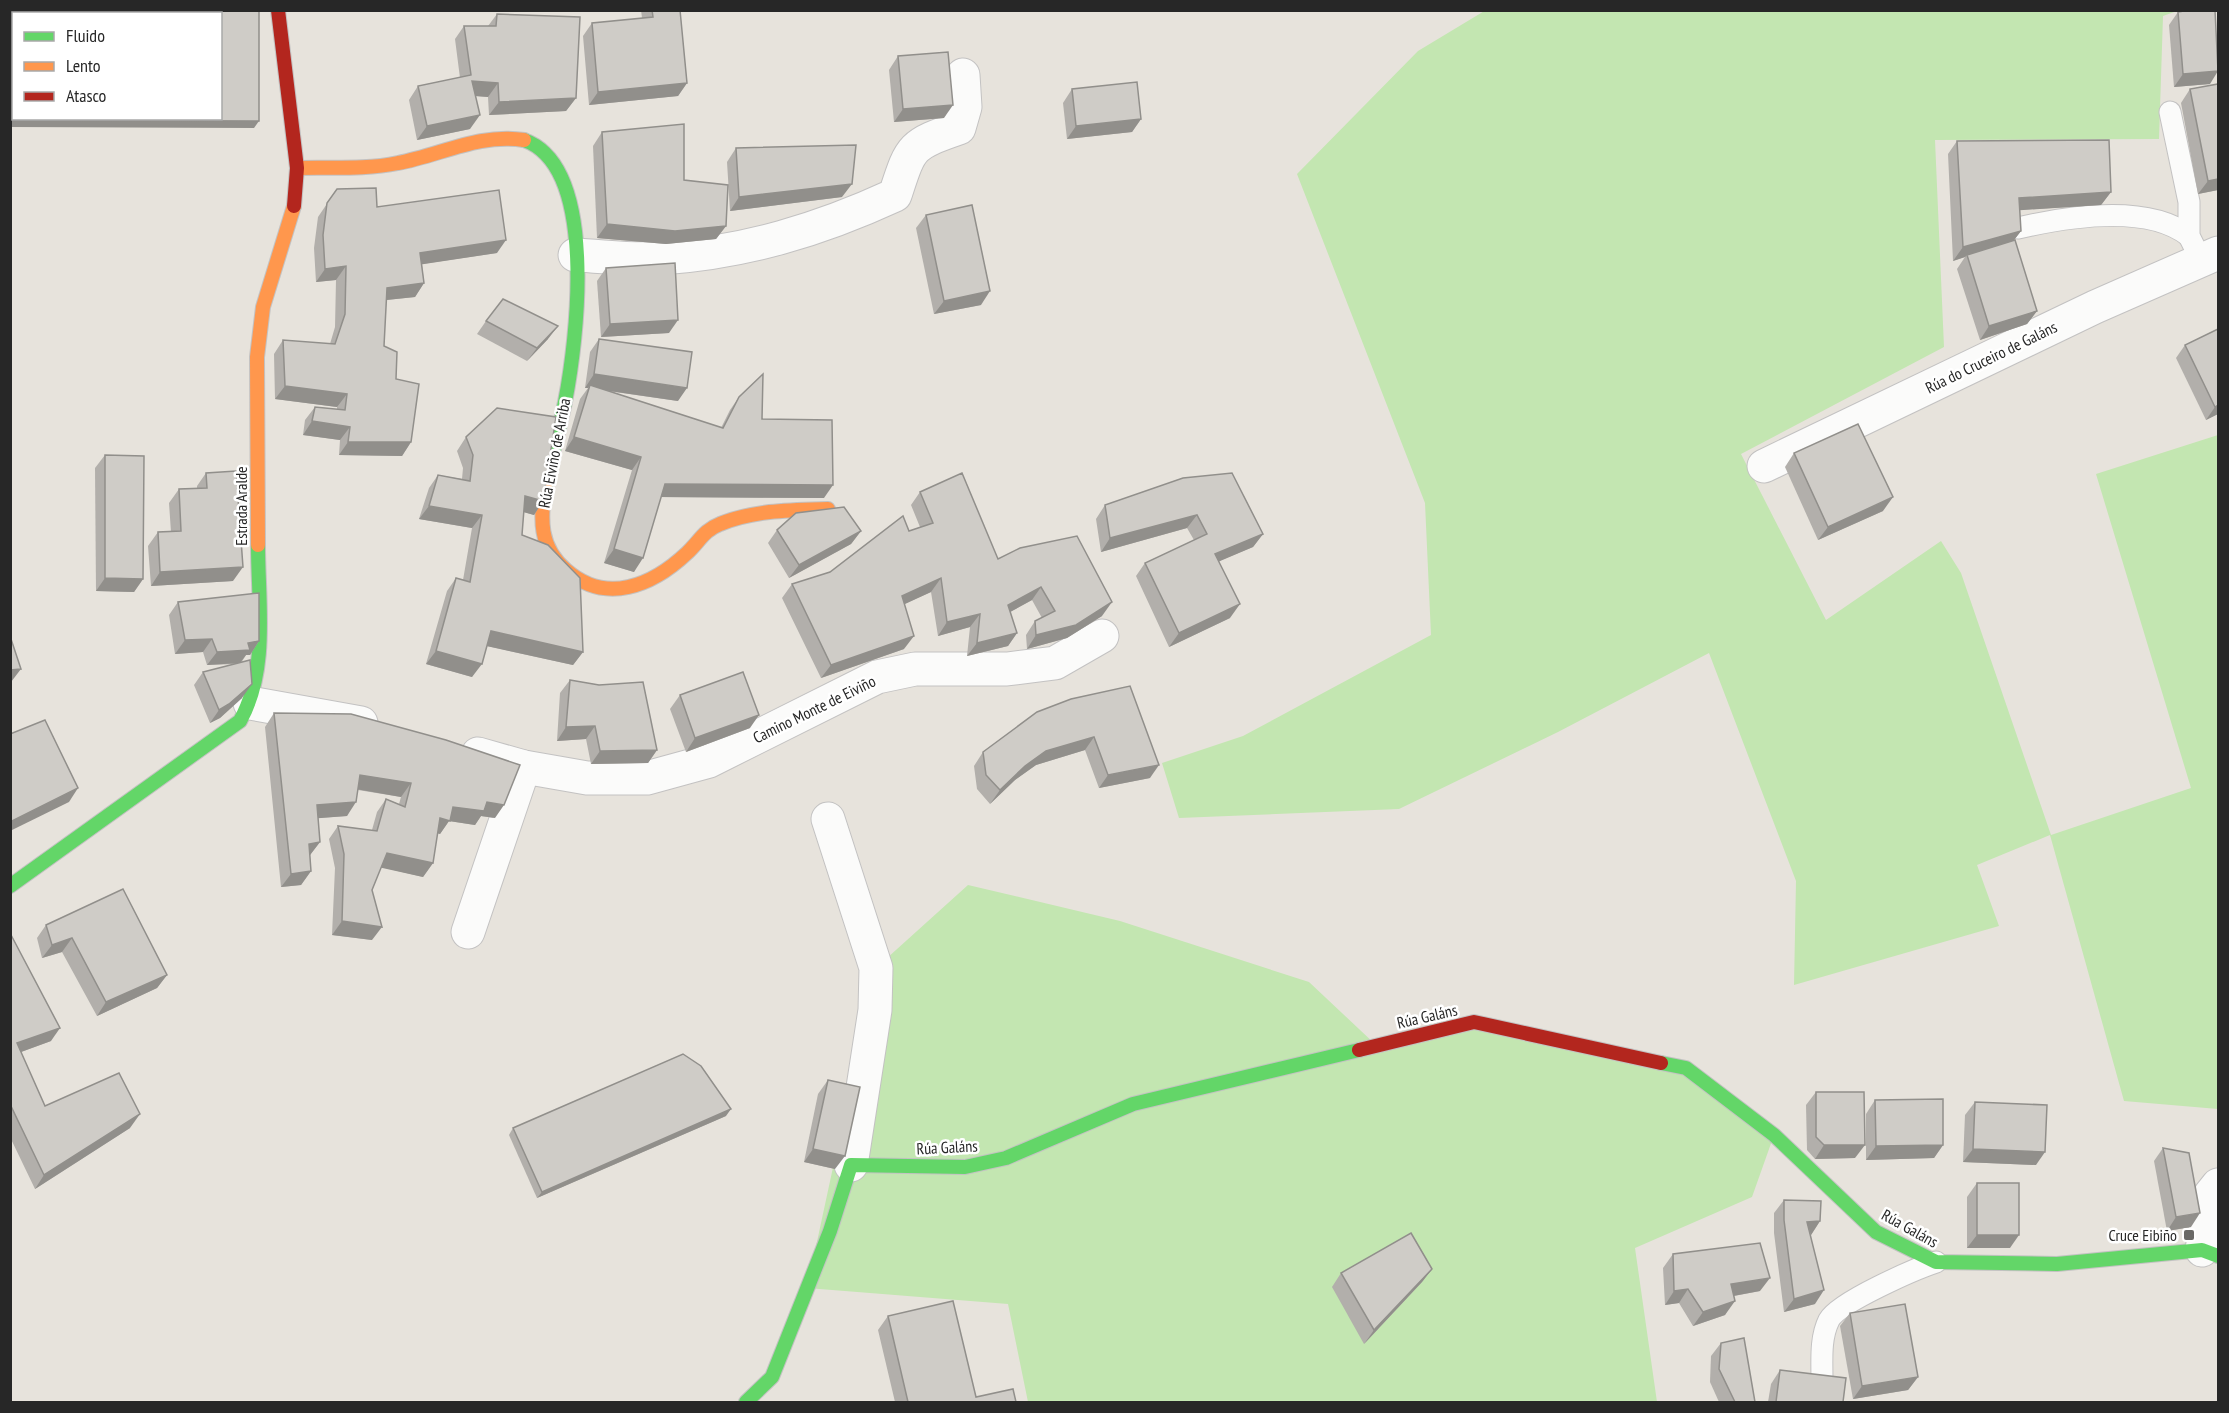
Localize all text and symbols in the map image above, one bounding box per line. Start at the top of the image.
legend [12,12,222,120]
text: Fluido [66,24,105,47]
text: Lento [66,54,101,77]
text: Atasco [66,84,107,107]
street label: Rúa do Cruceiro de Galáns [1922,316,2060,398]
street label: Rúa Eiviño de Arriba [534,396,574,510]
street label: Estrada Aralde [231,466,251,546]
street label: Camino Monte de Eiviño [749,671,879,747]
street label: Rúa Galáns [1395,999,1459,1033]
street label: Rúa Galáns [916,1135,978,1159]
street label: Rúa Galáns [1878,1204,1942,1252]
place label: Cruce Eibiño [2108,1225,2177,1245]
marker: Cruce Eibiño [2182,1228,2196,1242]

